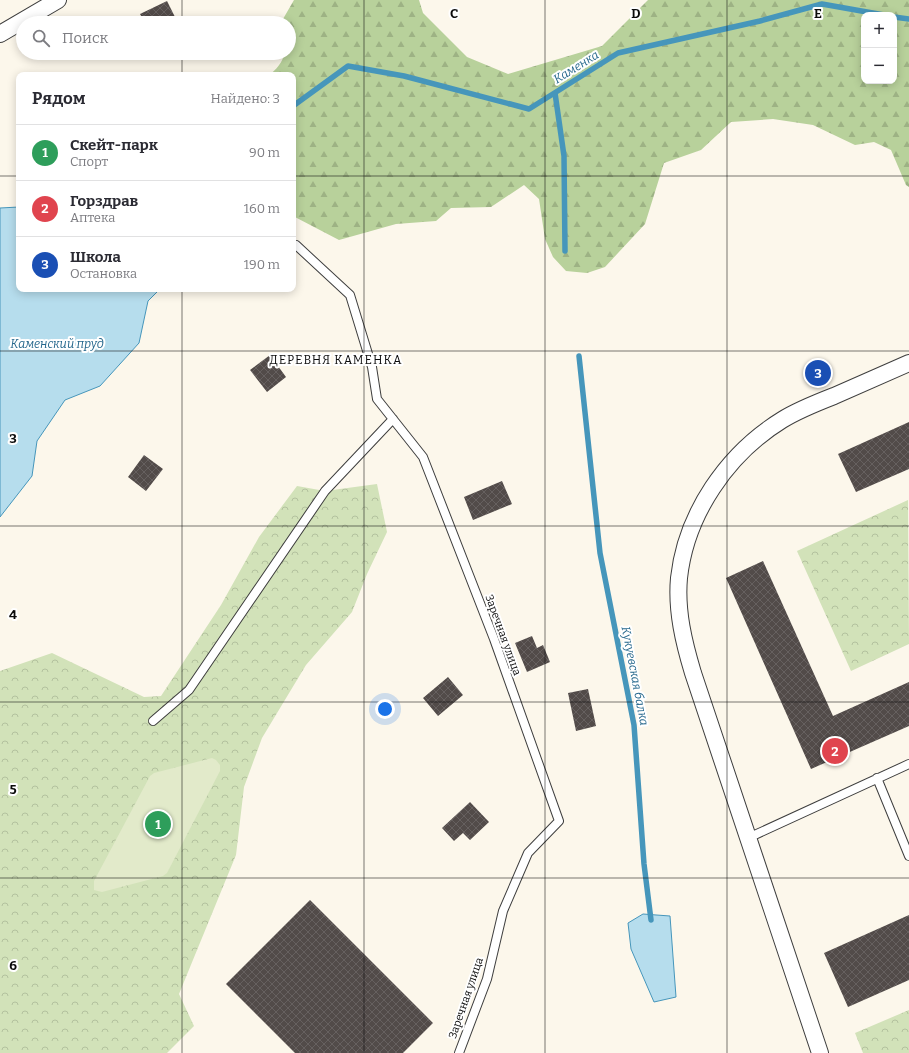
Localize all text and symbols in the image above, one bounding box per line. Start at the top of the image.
text: C [450,6,458,21]
text: D [631,6,641,21]
text: E [814,6,822,21]
map controls [861,12,897,84]
button: + [861,12,897,48]
search box [16,16,296,60]
icon: search [30,27,52,49]
text: Поиск [62,29,108,47]
water label: Каменка [551,48,601,86]
button: − [861,48,897,84]
text: Рядом [32,88,85,109]
text: Найдено: 3 [211,91,280,106]
text: Скейт-парк [70,136,158,154]
text: 1 [42,145,48,160]
text: 90 m [249,145,280,160]
text: Спорт [70,154,108,169]
text: Горздрав [70,192,138,210]
text: 2 [41,201,49,216]
text: 160 m [244,201,280,216]
text: Аптека [70,210,115,225]
text: Школа [70,248,121,266]
text: 3 [41,257,49,272]
text: 190 m [244,257,280,272]
text: Остановка [70,266,137,281]
water label: Каменский пруд [10,337,104,351]
district label: ДЕРЕВНЯ КАМЕНКА [270,353,402,367]
pin: 3 [805,358,831,388]
text: 3 [9,431,17,446]
street label: Заречная улица [482,593,524,677]
text: 4 [9,607,17,622]
water label: Кукуевская балка [619,625,651,727]
your location [375,699,395,719]
pin: 2 [822,736,848,766]
text: 5 [9,782,17,797]
pin: 1 [145,809,171,839]
street label: Заречная улица [446,956,486,1040]
text: 6 [9,958,17,973]

